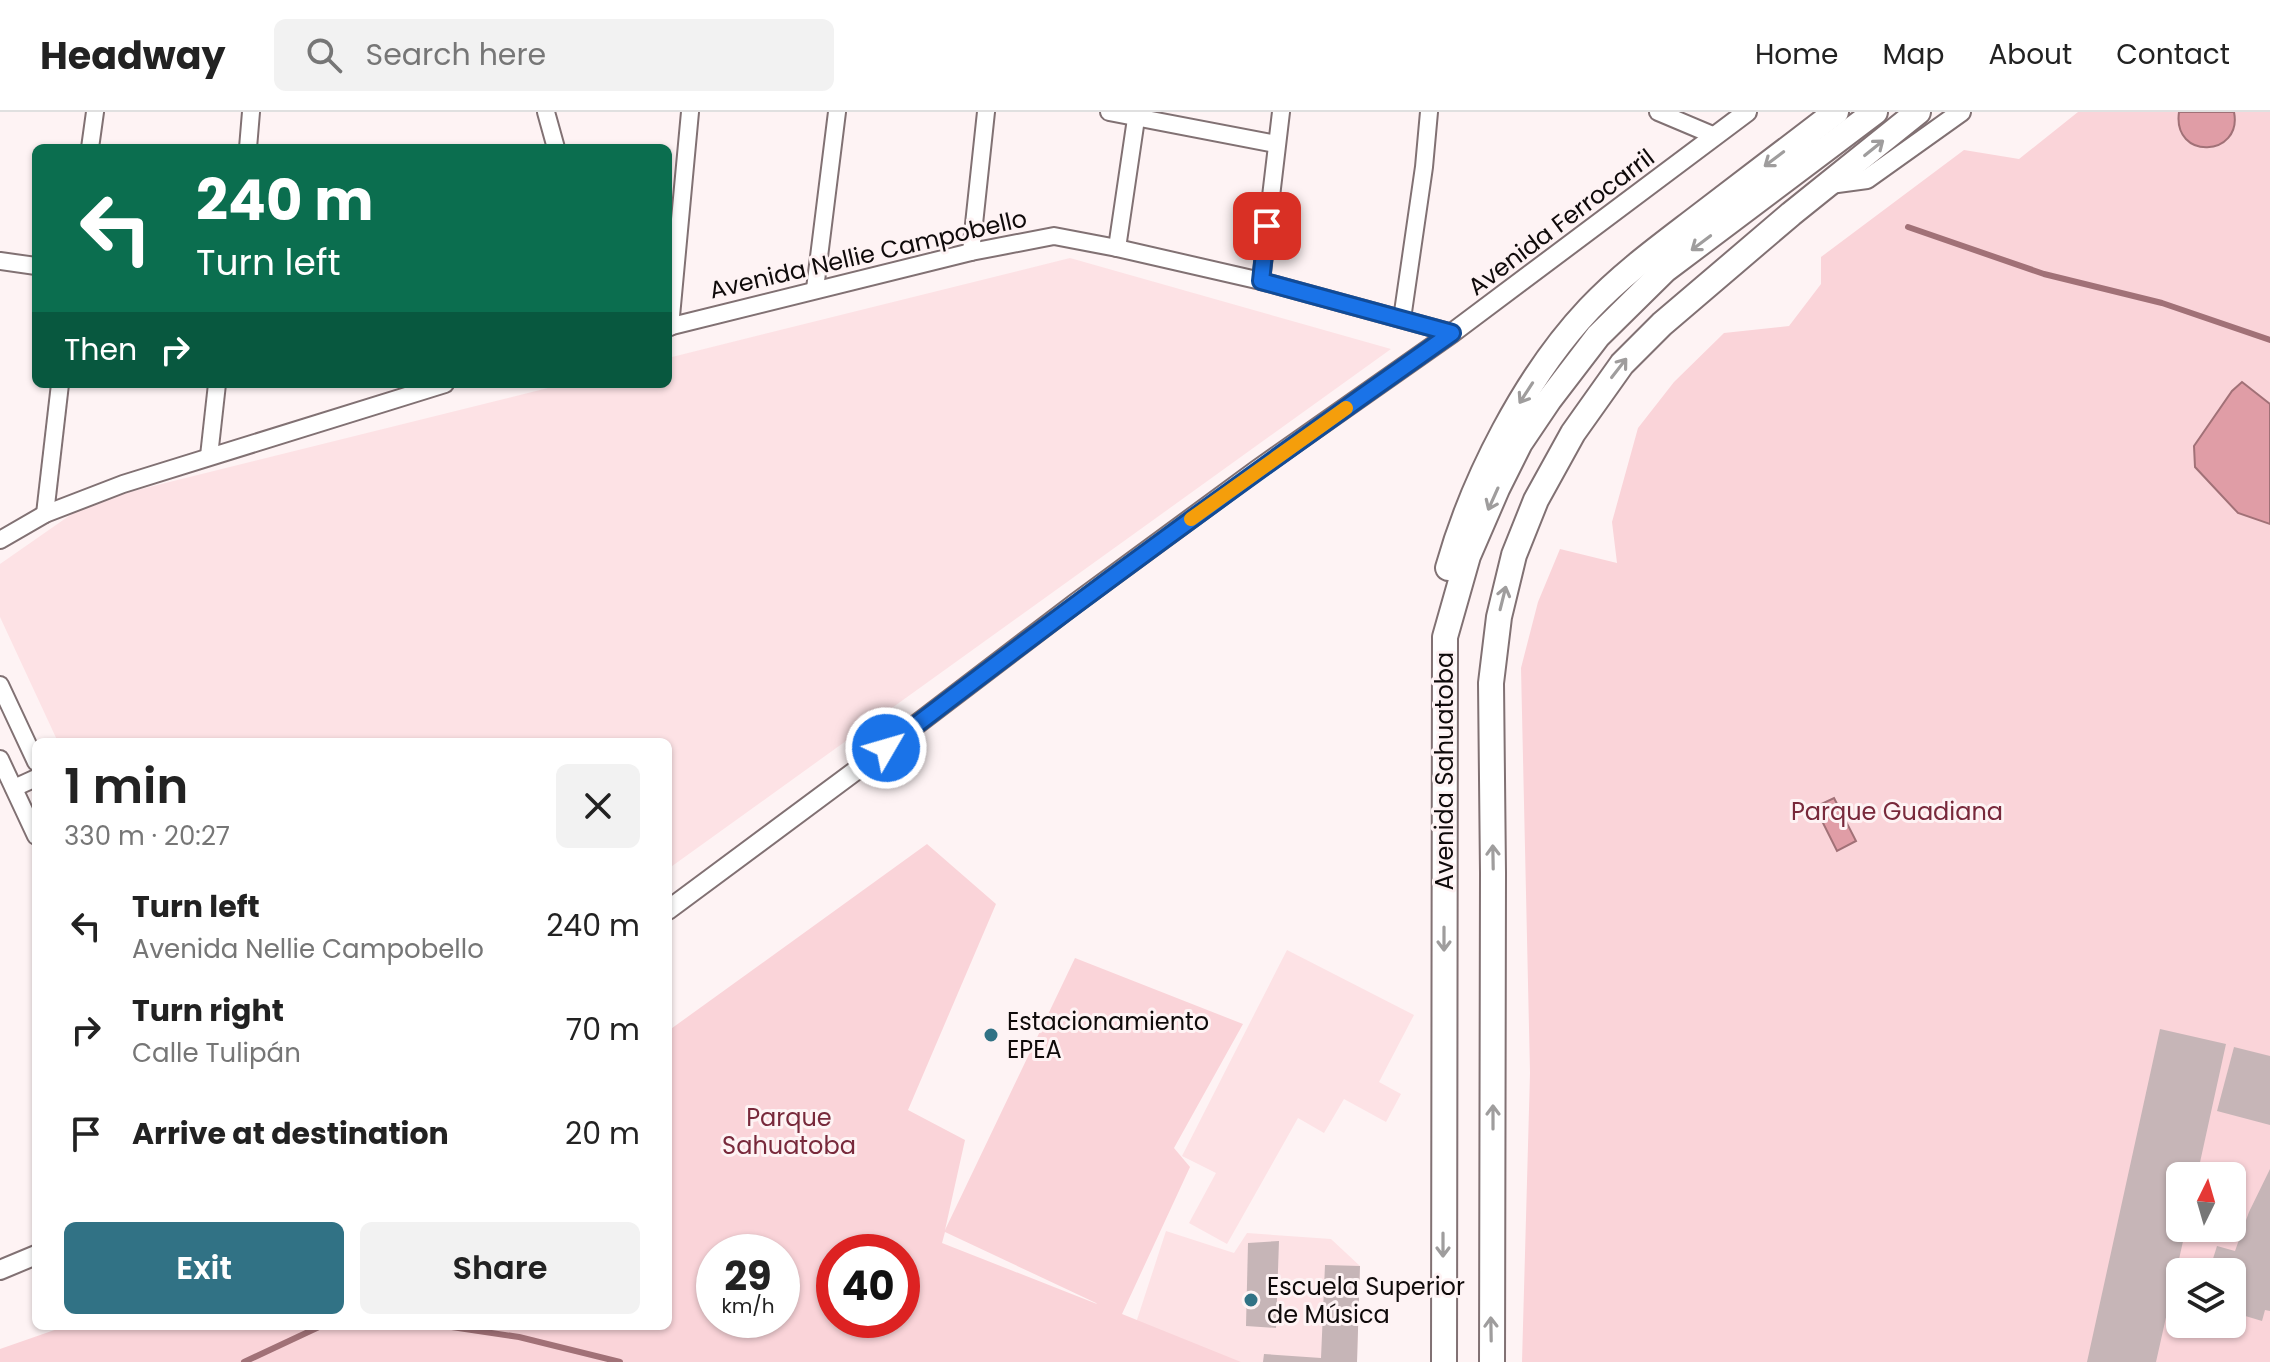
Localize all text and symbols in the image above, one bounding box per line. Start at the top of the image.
search box [274,19,834,91]
text: Headway [40,29,226,82]
icon: search [302,33,346,77]
text: Search here [366,33,546,76]
text: Home [1755,35,1838,74]
text: Map [1882,35,1944,74]
text: About [1988,35,2072,74]
text: Contact [2116,35,2230,74]
one-way arrow [1863,139,1883,157]
street label: Avenida Ferrocarril [1461,141,1661,303]
one-way arrow [1764,151,1785,168]
text: 240 m [196,161,374,240]
icon: left [64,176,168,280]
pin [1233,192,1301,260]
street label: Avenida Nellie Campobello [706,201,1030,307]
icon: arrive [1245,204,1289,248]
one-way arrow [1691,235,1712,252]
text: Turn left [196,237,341,288]
text: Then [64,328,137,371]
icon: right [153,328,197,372]
one-way arrow [1611,358,1628,379]
one-way arrow [1517,382,1534,404]
one-way arrow [1485,487,1500,511]
one-way arrow [1497,586,1512,612]
street label: Avenida Sahuatoba [1428,652,1461,890]
position arrow [844,706,928,790]
text: 1 min [64,753,188,820]
button: close [556,764,640,848]
park label: Parque Guadiana [1791,795,2003,828]
text: 330 m · 20:27 [64,818,230,854]
one-way arrow [1485,844,1501,871]
text: Turn left [132,885,260,928]
icon: left [64,904,108,948]
text: 240 m [546,904,640,947]
one-way arrow [1436,925,1452,952]
text: Avenida Nellie Campobello [132,931,484,967]
text: Turn right [132,989,284,1032]
place label: Estacionamiento EPEA [1007,1005,1209,1066]
icon: right [64,1008,108,1052]
text: 70 m [566,1008,640,1051]
marker: Estacionamiento EPEA [982,1026,1000,1044]
text: Calle Tulipán [132,1035,301,1071]
park label: Parque Sahuatoba [722,1101,856,1162]
one-way arrow [1485,1104,1501,1131]
icon: arrive [64,1112,108,1156]
text: Arrive at destination [132,1112,449,1155]
text: 20 m [565,1112,640,1155]
north arrow [2166,1162,2246,1242]
map controls [2166,1162,2246,1338]
button: Exit [64,1222,344,1314]
button: Share [360,1222,640,1314]
one-way arrow [1435,1231,1451,1258]
speed limit sign: 40 [816,1234,920,1338]
text: 29 [724,1248,772,1304]
button: layers [2166,1258,2246,1338]
place label: Escuela Superior de Música [1267,1270,1465,1331]
marker: Escuela Superior de Música [1242,1291,1260,1309]
text: km/h [721,1292,775,1320]
one-way arrow [1484,1316,1499,1343]

